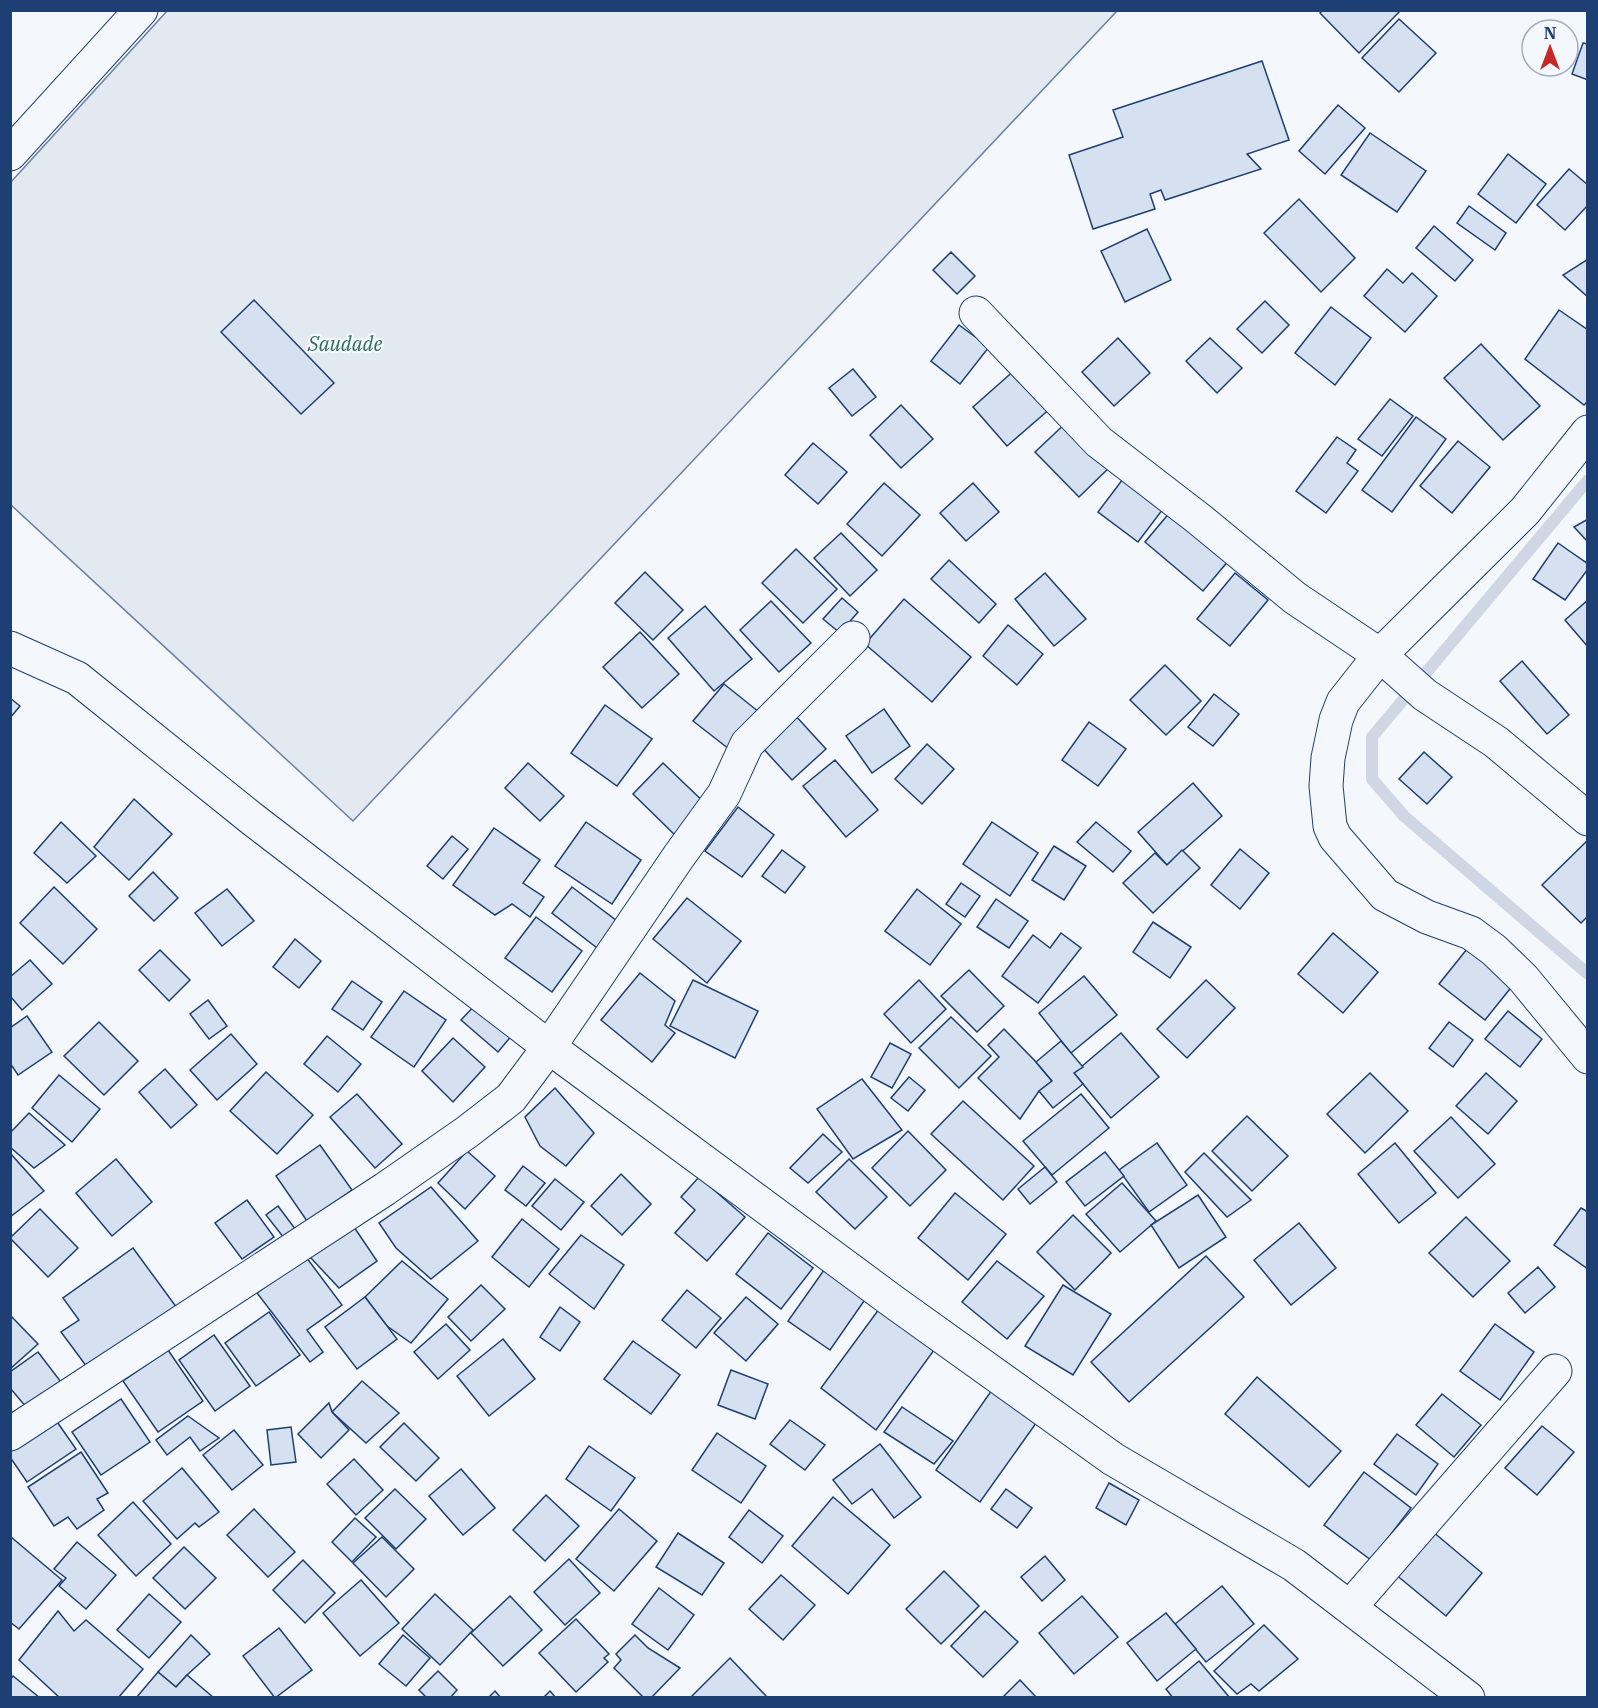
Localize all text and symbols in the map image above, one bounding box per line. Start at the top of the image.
north arrow [1520,18,1580,78]
text: N [1544,23,1556,43]
park label: Saudade [307,330,382,357]

